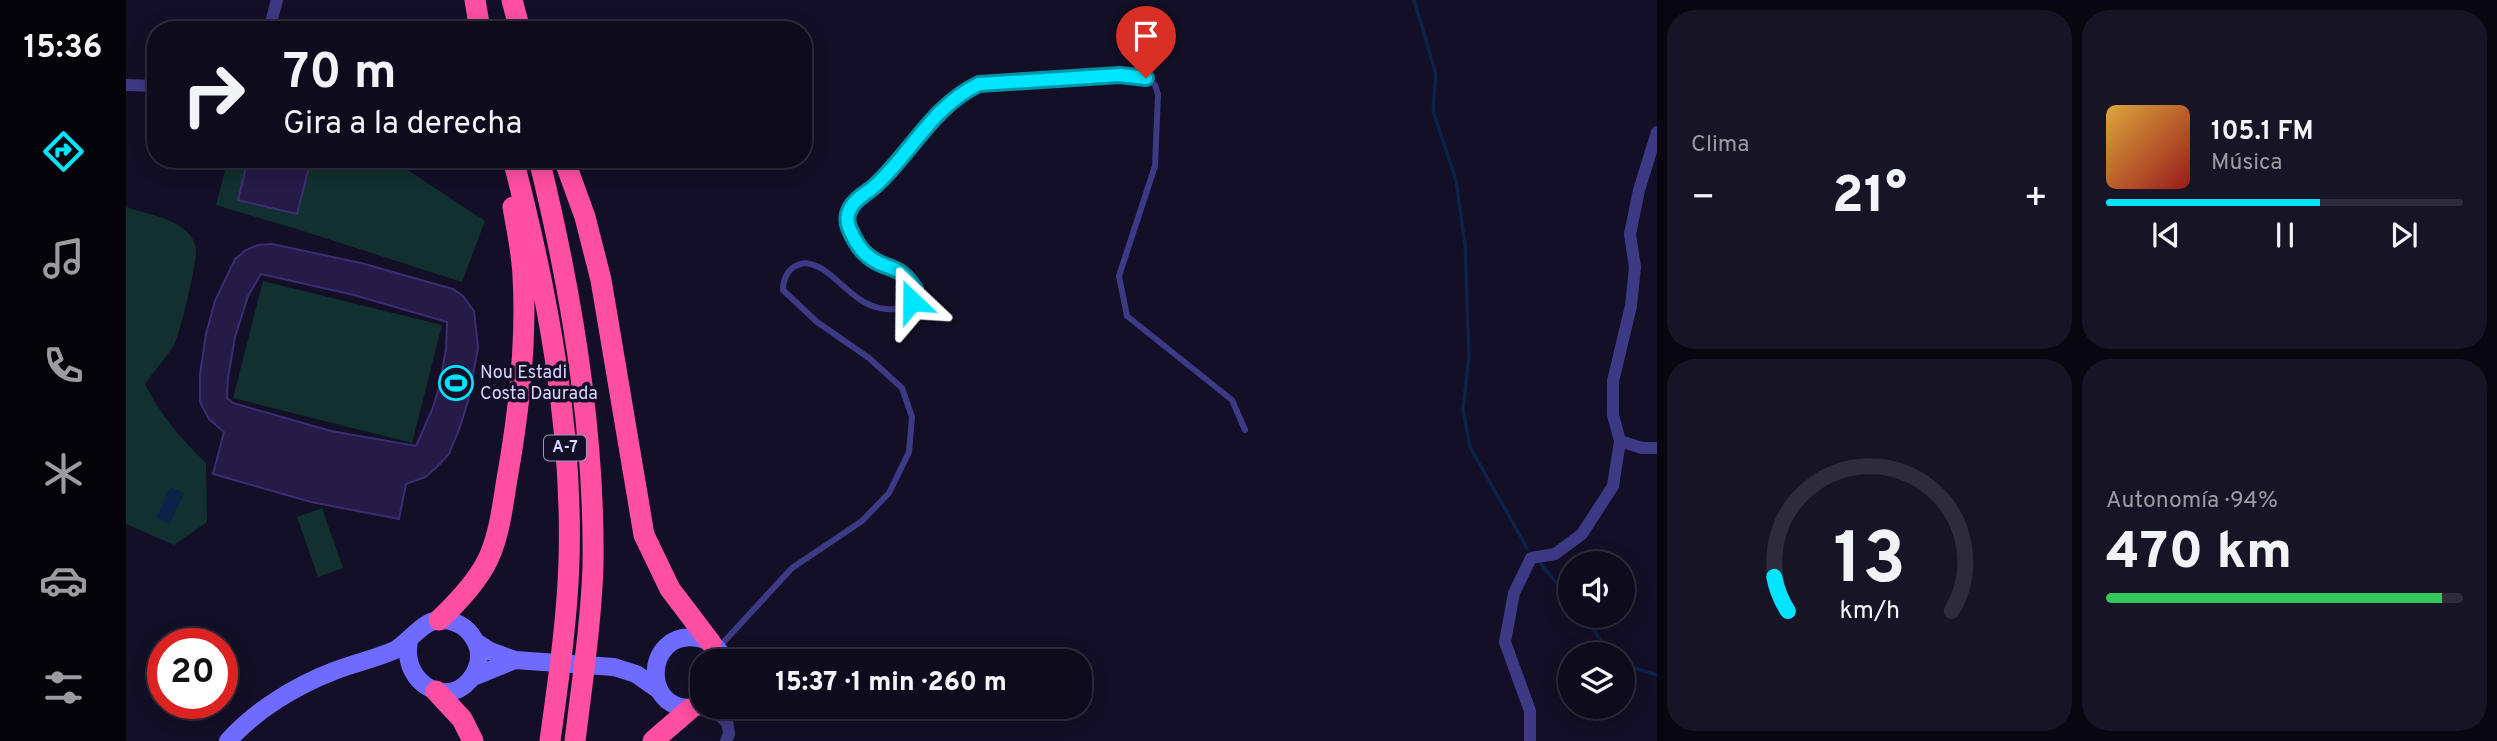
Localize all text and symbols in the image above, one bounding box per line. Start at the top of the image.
pin [1116,6,1176,78]
icon: arrive [1127,17,1165,55]
text: 15:36 [24,29,102,69]
text: 70 m [283,44,397,106]
icon: right [168,49,259,140]
text: Gira a la derecha [283,105,522,145]
text: 105.1 FM [2211,116,2314,149]
icon: directions [39,127,88,176]
text: Clima [1691,131,1749,160]
text: Música [2211,149,2282,178]
text: 21° [1832,165,1907,231]
text: − [1691,175,1716,224]
text: + [2023,175,2048,224]
icon: previous [2147,216,2185,254]
icon: pause [2266,216,2304,254]
icon: next [2385,216,2423,254]
icon: music [39,234,88,283]
position arrow [875,264,949,338]
icon: phone [39,341,88,390]
place label: Nou Estadi Costa Daurada [480,362,598,406]
sports icon: Nou Estadi Costa Daurada [437,364,475,402]
road number: A-7 [544,436,586,461]
icon: climate [39,449,88,498]
text: Autonomía · 94% [2106,487,2278,516]
text: 13 [1833,517,1906,609]
text: 470 km [2106,521,2292,587]
map controls [1558,551,1635,719]
button: sound [1558,551,1635,628]
icon: car [39,556,88,605]
text: km/h [1839,596,1900,628]
speed limit sign: 20 [147,628,238,719]
button: layers [1558,642,1635,719]
icon: filters [39,663,88,712]
text: 15:37 · 1 min · 260 m [775,667,1007,700]

